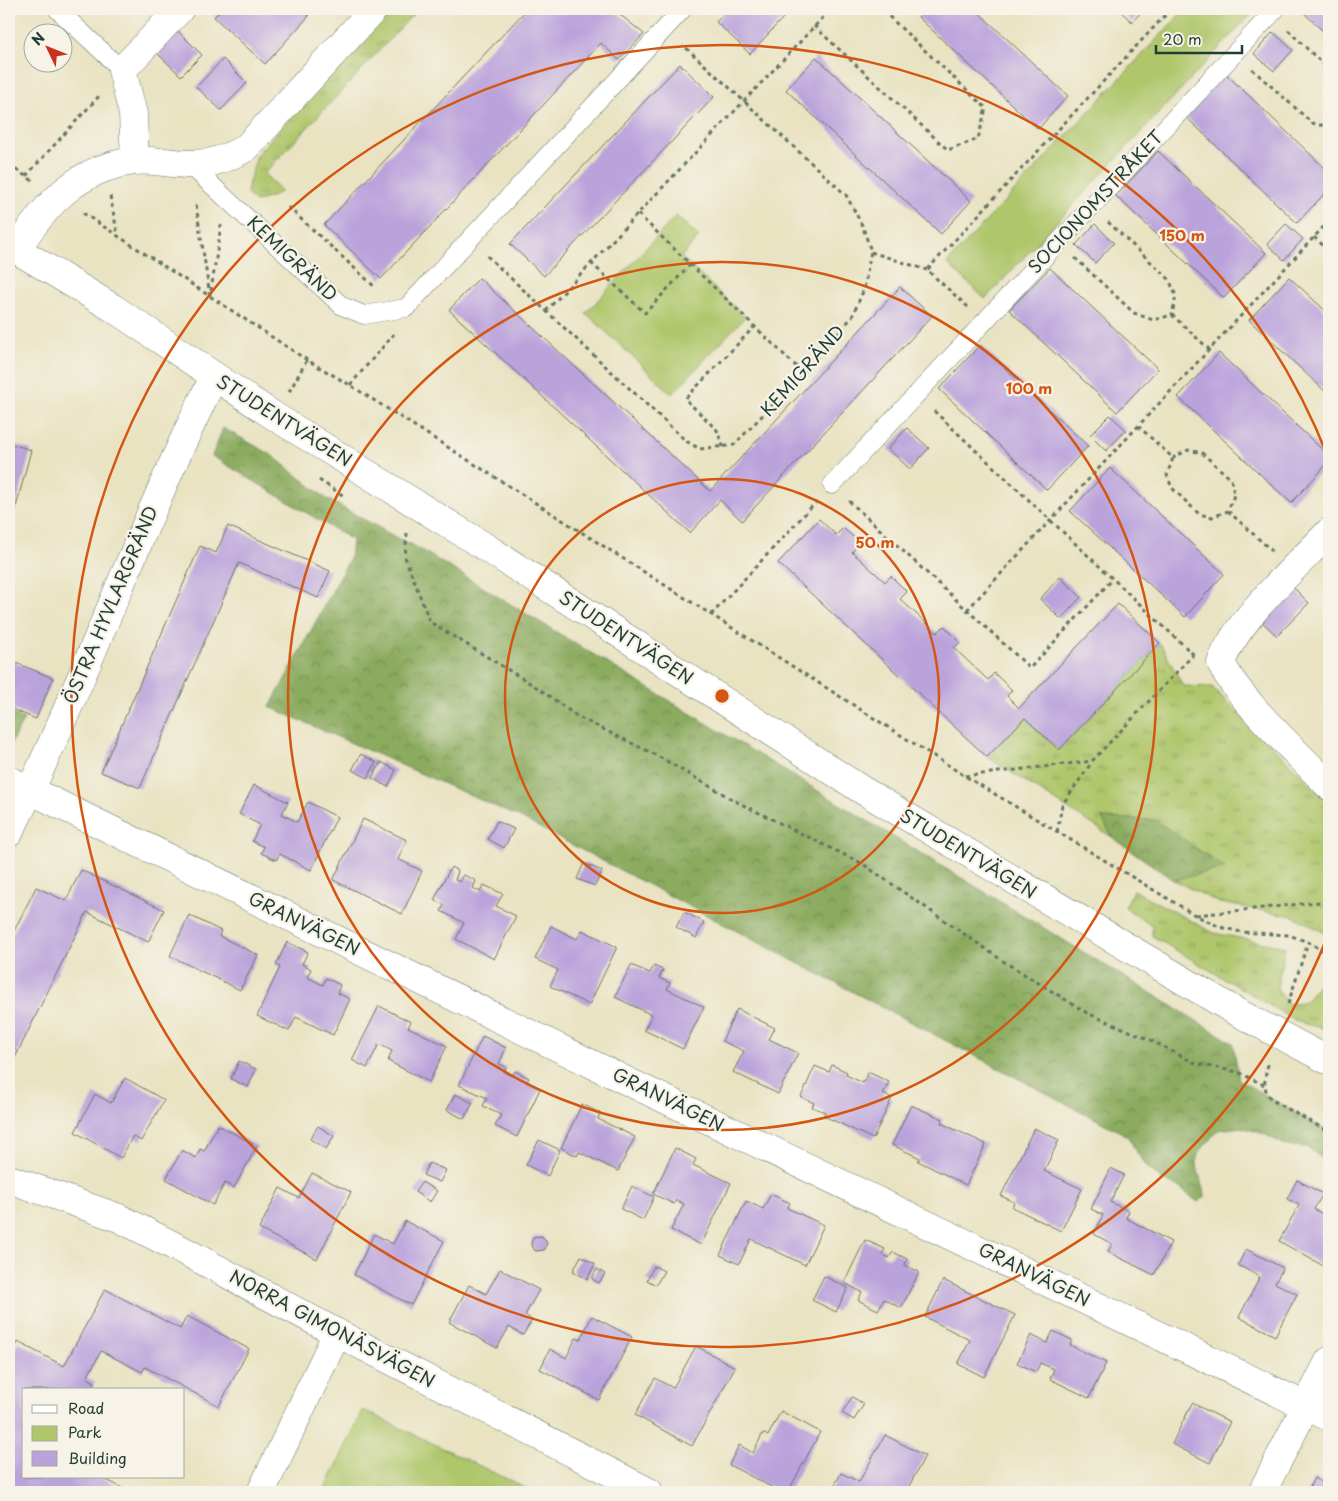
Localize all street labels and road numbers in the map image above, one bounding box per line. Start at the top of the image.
street label: SOCIONOMSTRÅKET [1021,123,1169,279]
street label: KEMIGRÄND [242,209,344,307]
street label: KEMIGRÄND [753,318,850,422]
street label: STUDENTVÄGEN [212,367,358,472]
street label: ÖSTRA HYVLARGRÄND [56,501,164,708]
street label: STUDENTVÄGEN [554,583,699,690]
street label: STUDENTVÄGEN [895,801,1042,904]
street label: GRANVÄGEN [244,884,365,961]
street label: GRANVÄGEN [608,1060,729,1137]
street label: GRANVÄGEN [974,1235,1095,1312]
street label: NORRA GIMONÄSVÄGEN [225,1262,440,1393]

